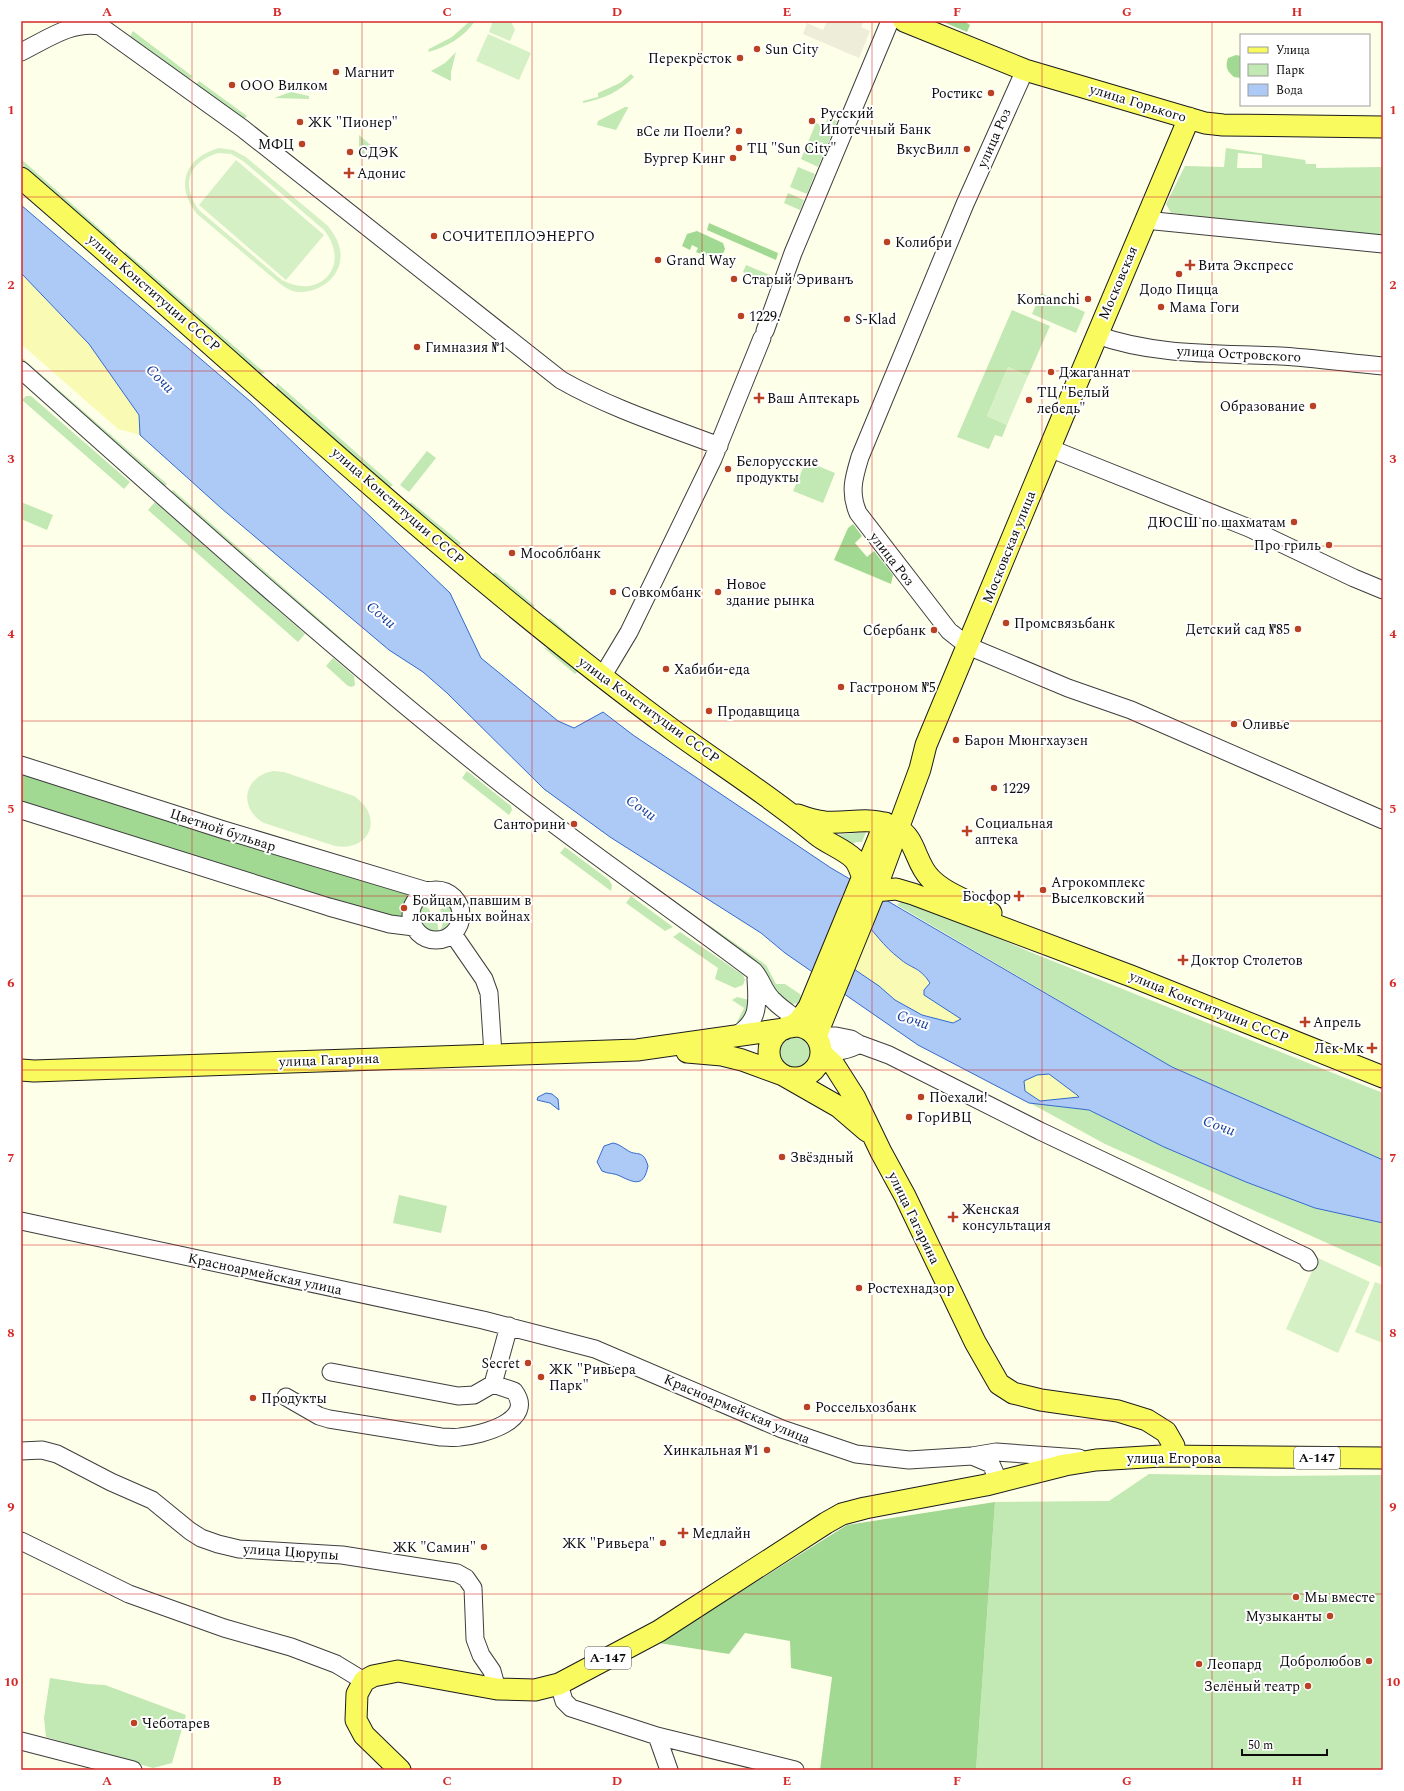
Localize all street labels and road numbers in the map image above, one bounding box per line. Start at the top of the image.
street label: улица Горького [1086,78,1189,128]
street label: улица Роз [971,105,1016,172]
street label: улица Конституции СССР [82,229,225,357]
street label: Московская [1093,243,1143,323]
street label: улица Островского [1175,340,1302,368]
street label: улица Конституции СССР [326,442,469,570]
street label: Московская улица [977,487,1041,606]
street label: улица Роз [864,527,920,590]
street label: улица Конституции СССР [573,651,724,769]
street label: Цветной бульвар [167,803,279,857]
street label: улица Конституции СССР [1125,965,1292,1049]
street label: улица Гагарина [277,1048,380,1072]
street label: улица Гагарина [882,1167,946,1268]
street label: Красноармейская улица [186,1247,344,1301]
street label: Красноармейская улица [661,1369,814,1449]
road number: А-147 [1294,1447,1340,1469]
street label: улица Егорова [1126,1448,1221,1469]
street label: улица Цюрупы [241,1538,340,1566]
road number: А-147 [585,1647,631,1669]

